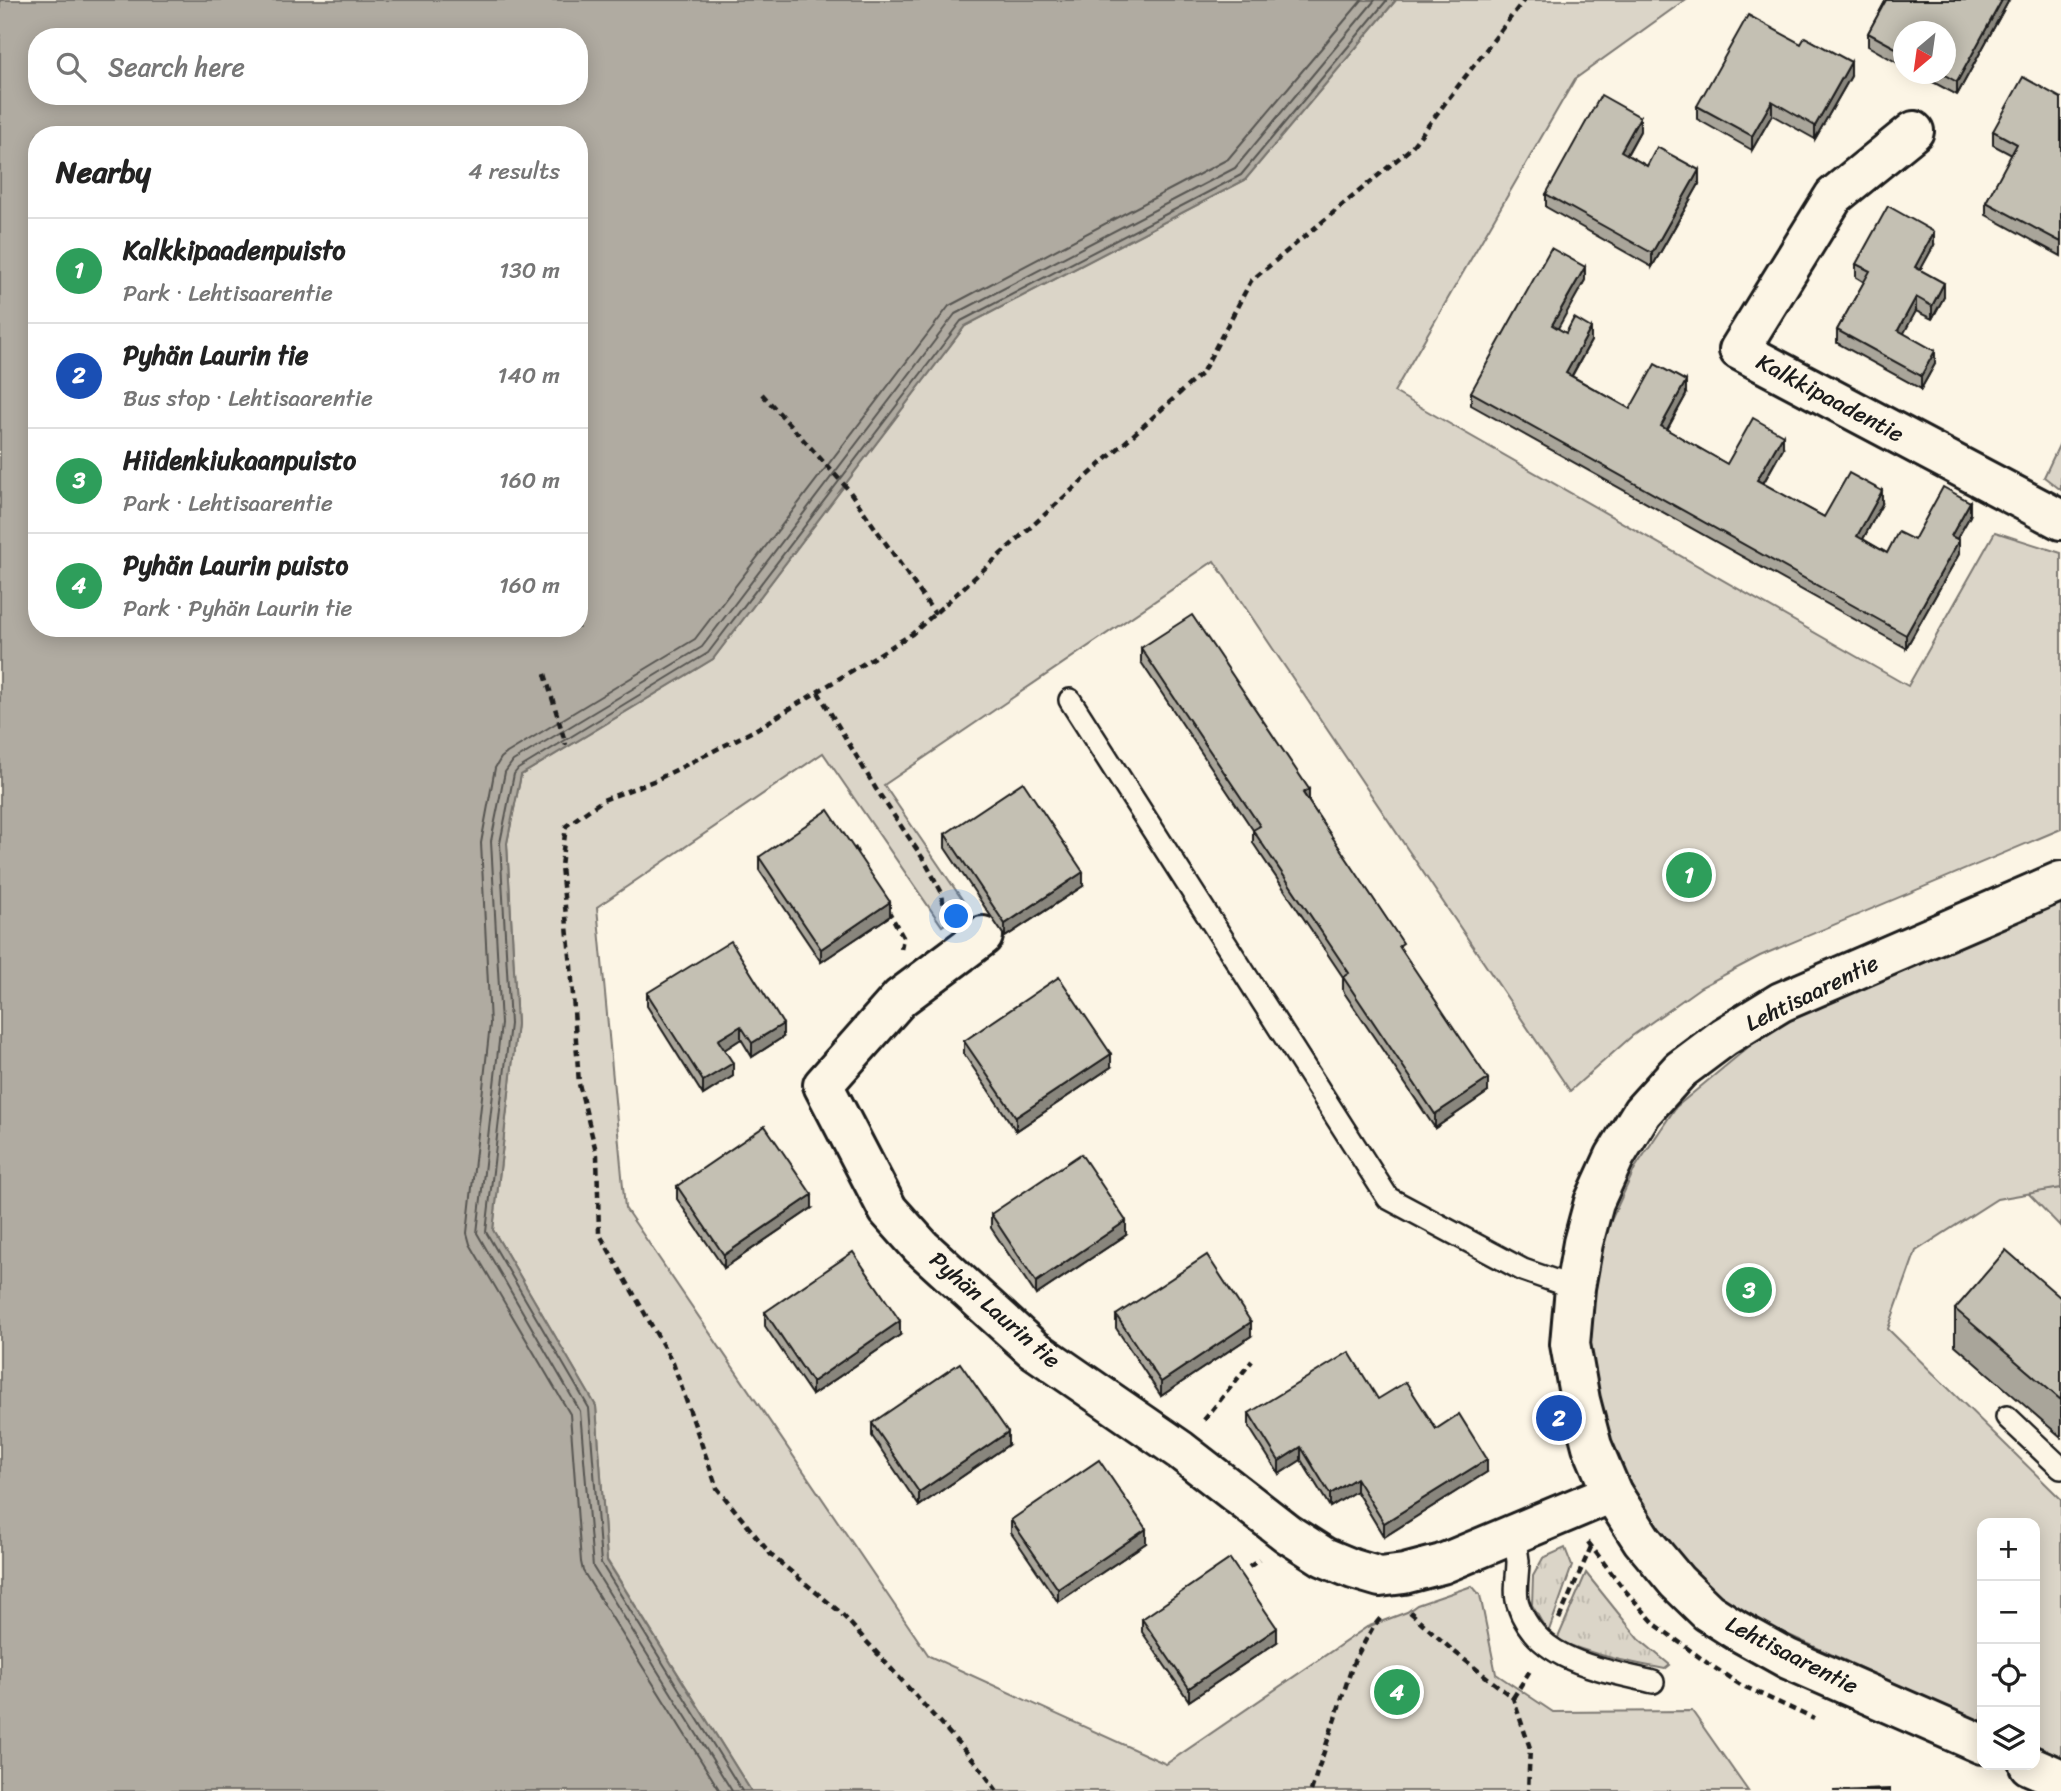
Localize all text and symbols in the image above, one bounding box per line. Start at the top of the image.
north arrow [1893,21,1956,84]
search box [28,28,588,105]
text: Search here [108,44,245,90]
icon: search [52,48,90,86]
text: Nearby [56,145,151,199]
text: 4 results [468,151,560,192]
text: Kalkkipaadenpuisto [123,227,346,273]
text: 1 [74,250,84,291]
text: 130 m [499,250,560,291]
text: Park · Lehtisaarentie [123,273,333,314]
text: Pyhän Laurin tie [123,332,308,378]
street label: Kalkkipaadentie [1749,342,1912,454]
text: 2 [72,355,86,396]
text: 140 m [498,355,560,396]
text: Bus stop · Lehtisaarentie [123,378,373,419]
text: Hiidenkiukaanpuisto [123,437,356,483]
text: 3 [73,460,85,501]
text: 160 m [499,460,560,501]
text: Park · Lehtisaarentie [123,483,333,524]
text: Pyhän Laurin puisto [123,542,348,588]
text: 4 [72,565,86,606]
text: 160 m [499,565,560,606]
text: Park · Pyhän Laurin tie [123,588,352,629]
pin: 1 [1666,849,1712,901]
your location [939,899,973,933]
street label: Lehtisaarentie [1738,943,1886,1043]
street label: Pyhän Laurin tie [920,1241,1070,1379]
pin: 3 [1726,1264,1772,1316]
pin: 2 [1536,1392,1582,1444]
map controls [1977,1518,2040,1770]
button: + [1977,1518,2040,1581]
button: − [1977,1581,2040,1644]
street label: Lehtisaarentie [1718,1604,1866,1706]
button: locate [1977,1644,2040,1707]
pin: 4 [1374,1666,1420,1718]
button: layers [1977,1707,2040,1770]

